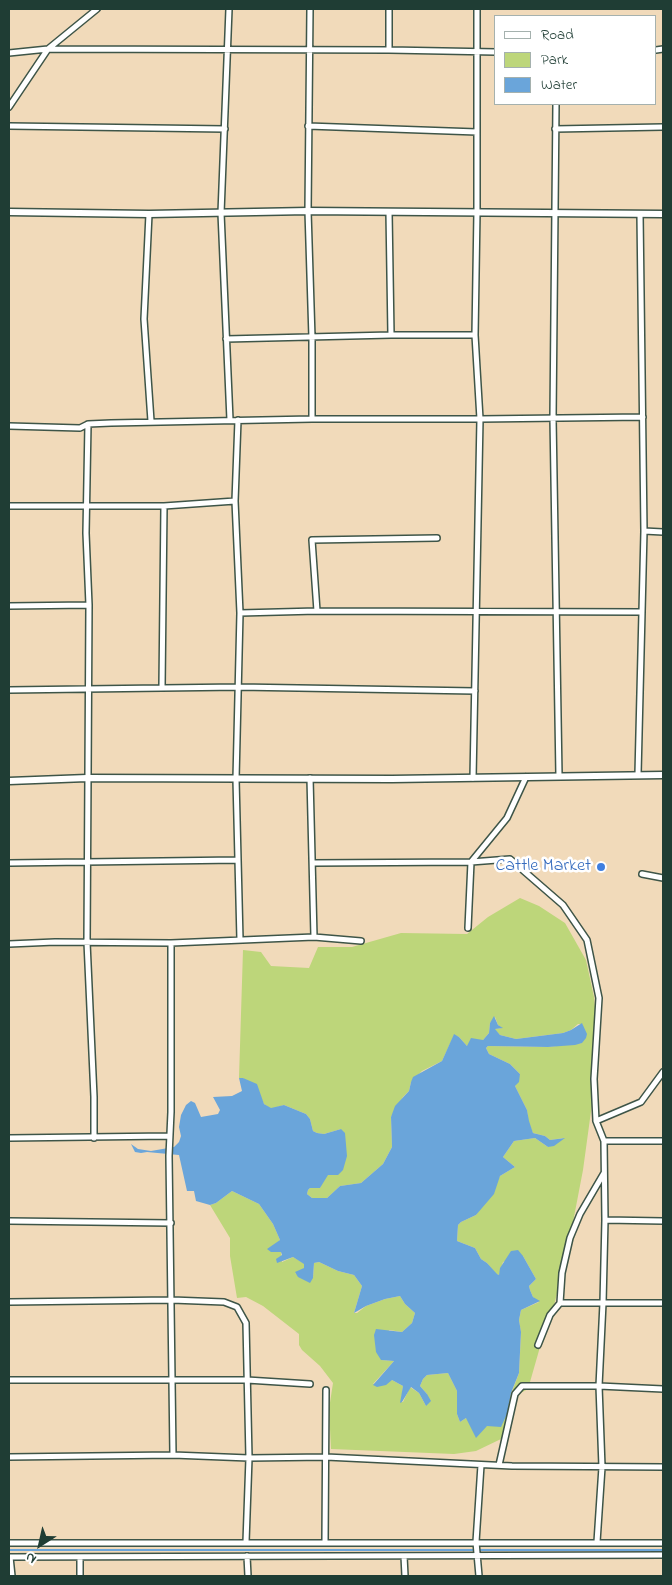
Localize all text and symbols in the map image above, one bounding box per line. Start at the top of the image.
legend [494,15,657,105]
text: Road [541,24,574,46]
text: Park [541,49,568,71]
text: Water [541,74,577,96]
place label: Cattle Market [495,856,591,878]
marker: Cattle Market [595,861,607,873]
north arrow [15,1520,65,1570]
text: N [21,1546,41,1569]

